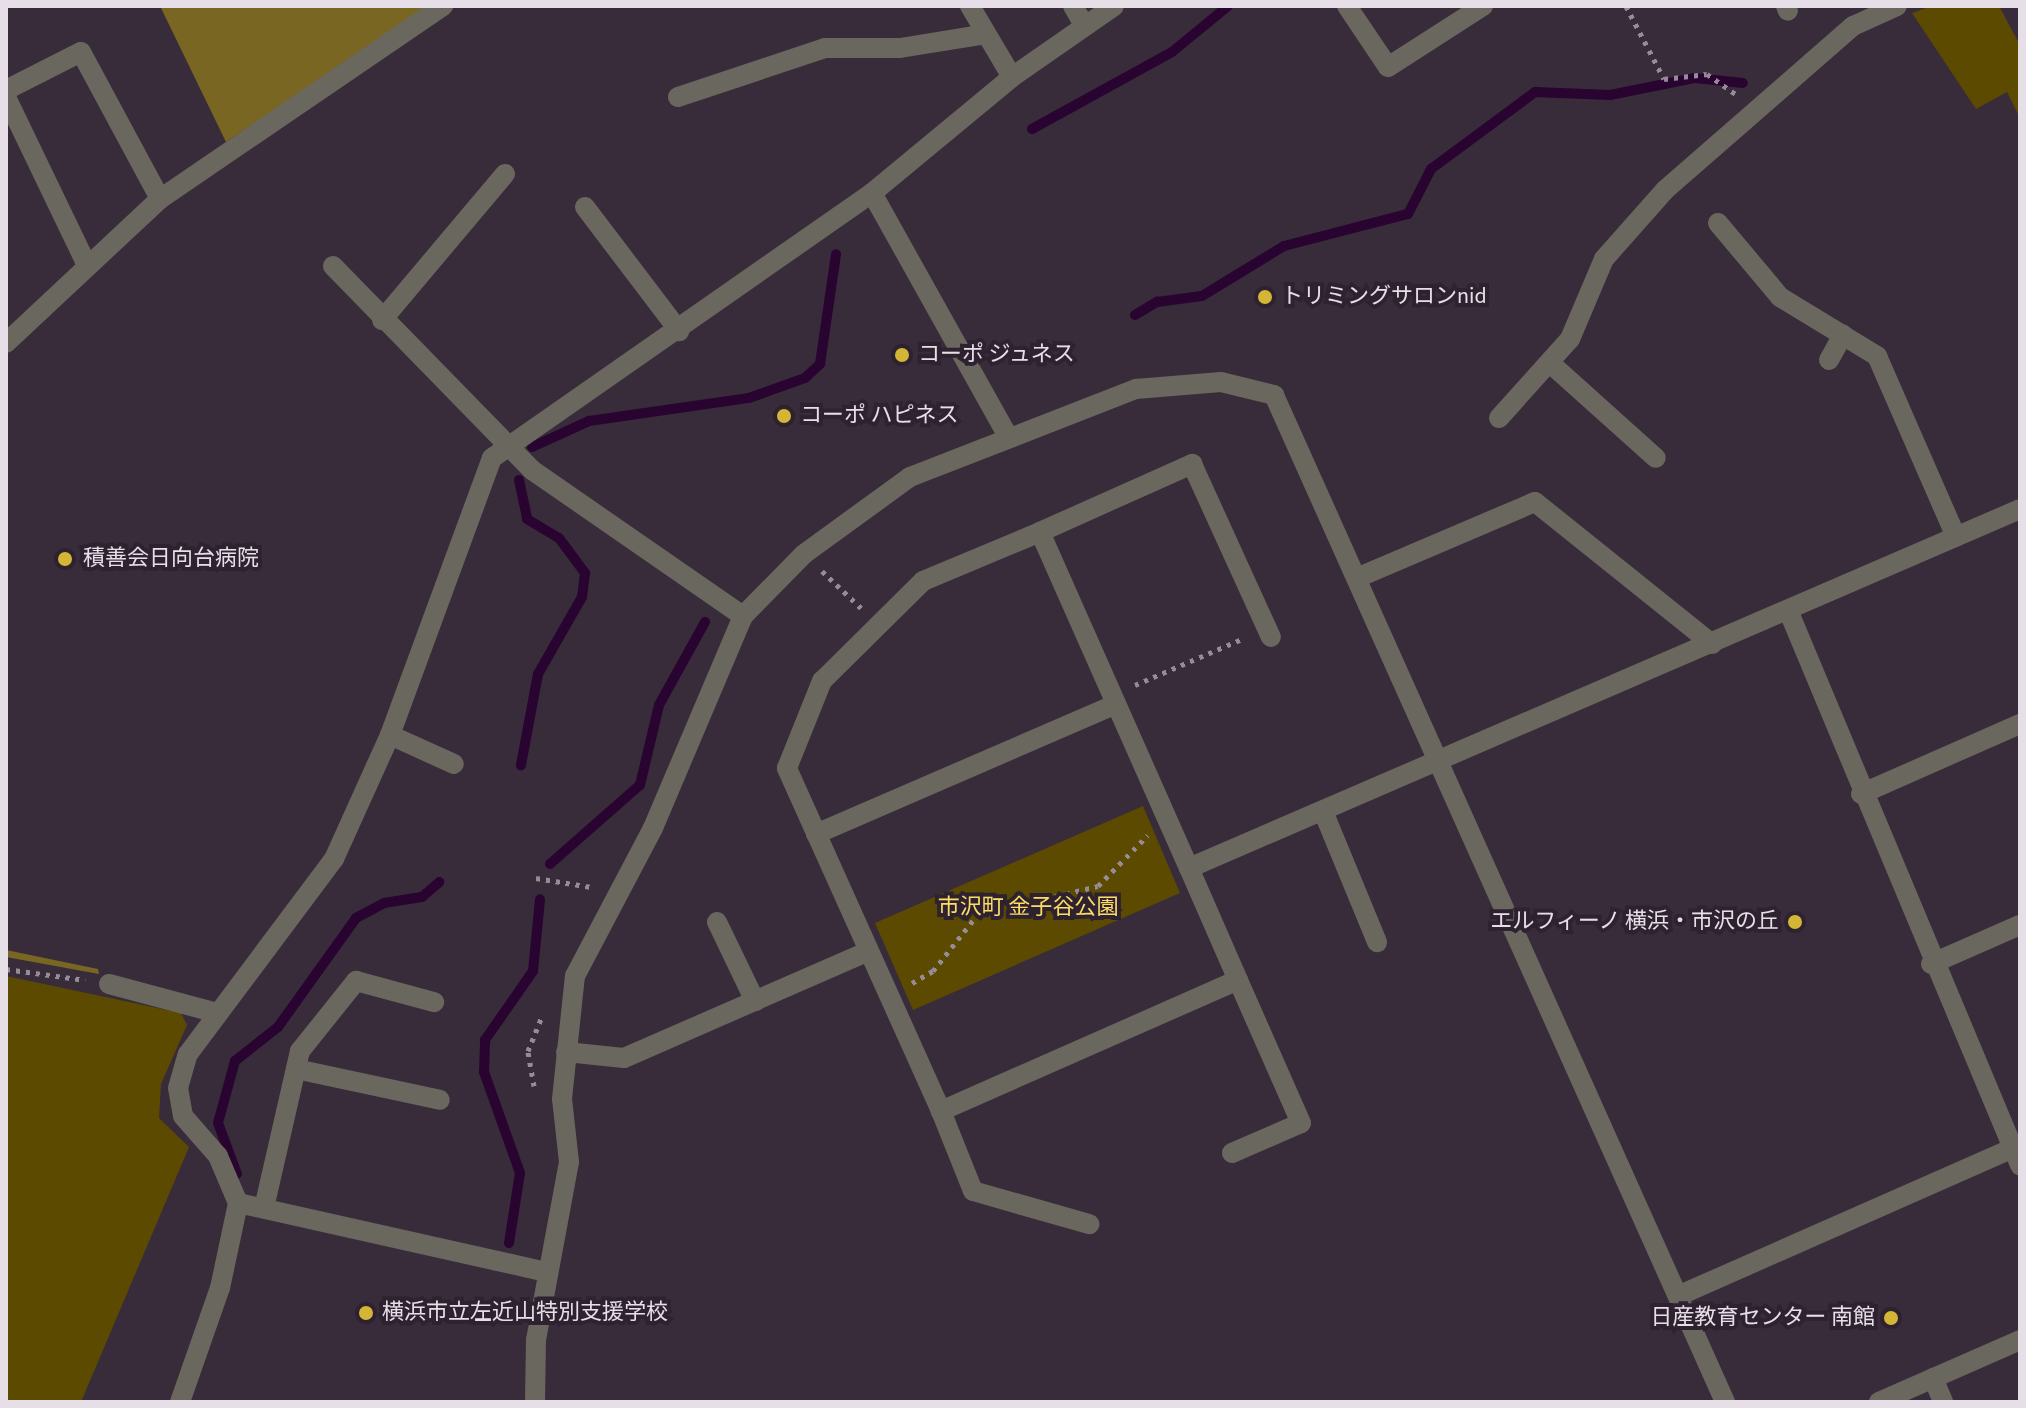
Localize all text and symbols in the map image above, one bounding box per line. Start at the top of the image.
place label: トリミングサロンnid [1281,284,1487,310]
marker: トリミングサロンnid [1256,288,1274,306]
place label: コーポ ジュネス [918,342,1076,368]
marker: コーポ ジュネス [893,346,911,364]
place label: コーポ ハピネス [800,403,958,429]
marker: コーポ ハピネス [775,407,793,425]
place label: 積善会日向台病院 [83,546,259,572]
marker: 積善会日向台病院 [54,548,76,570]
park label: 市沢町 金子谷公園 [938,895,1118,921]
place label: エルフィーノ 横浜・市沢の丘 [1489,909,1779,935]
marker: エルフィーノ 横浜・市沢の丘 [1786,913,1804,931]
place label: 横浜市立左近山特別支援学校 [382,1300,668,1326]
marker: 横浜市立左近山特別支援学校 [357,1304,375,1322]
place label: 日産教育センター 南館 [1651,1305,1875,1331]
marker: 日産教育センター 南館 [1882,1309,1900,1327]

